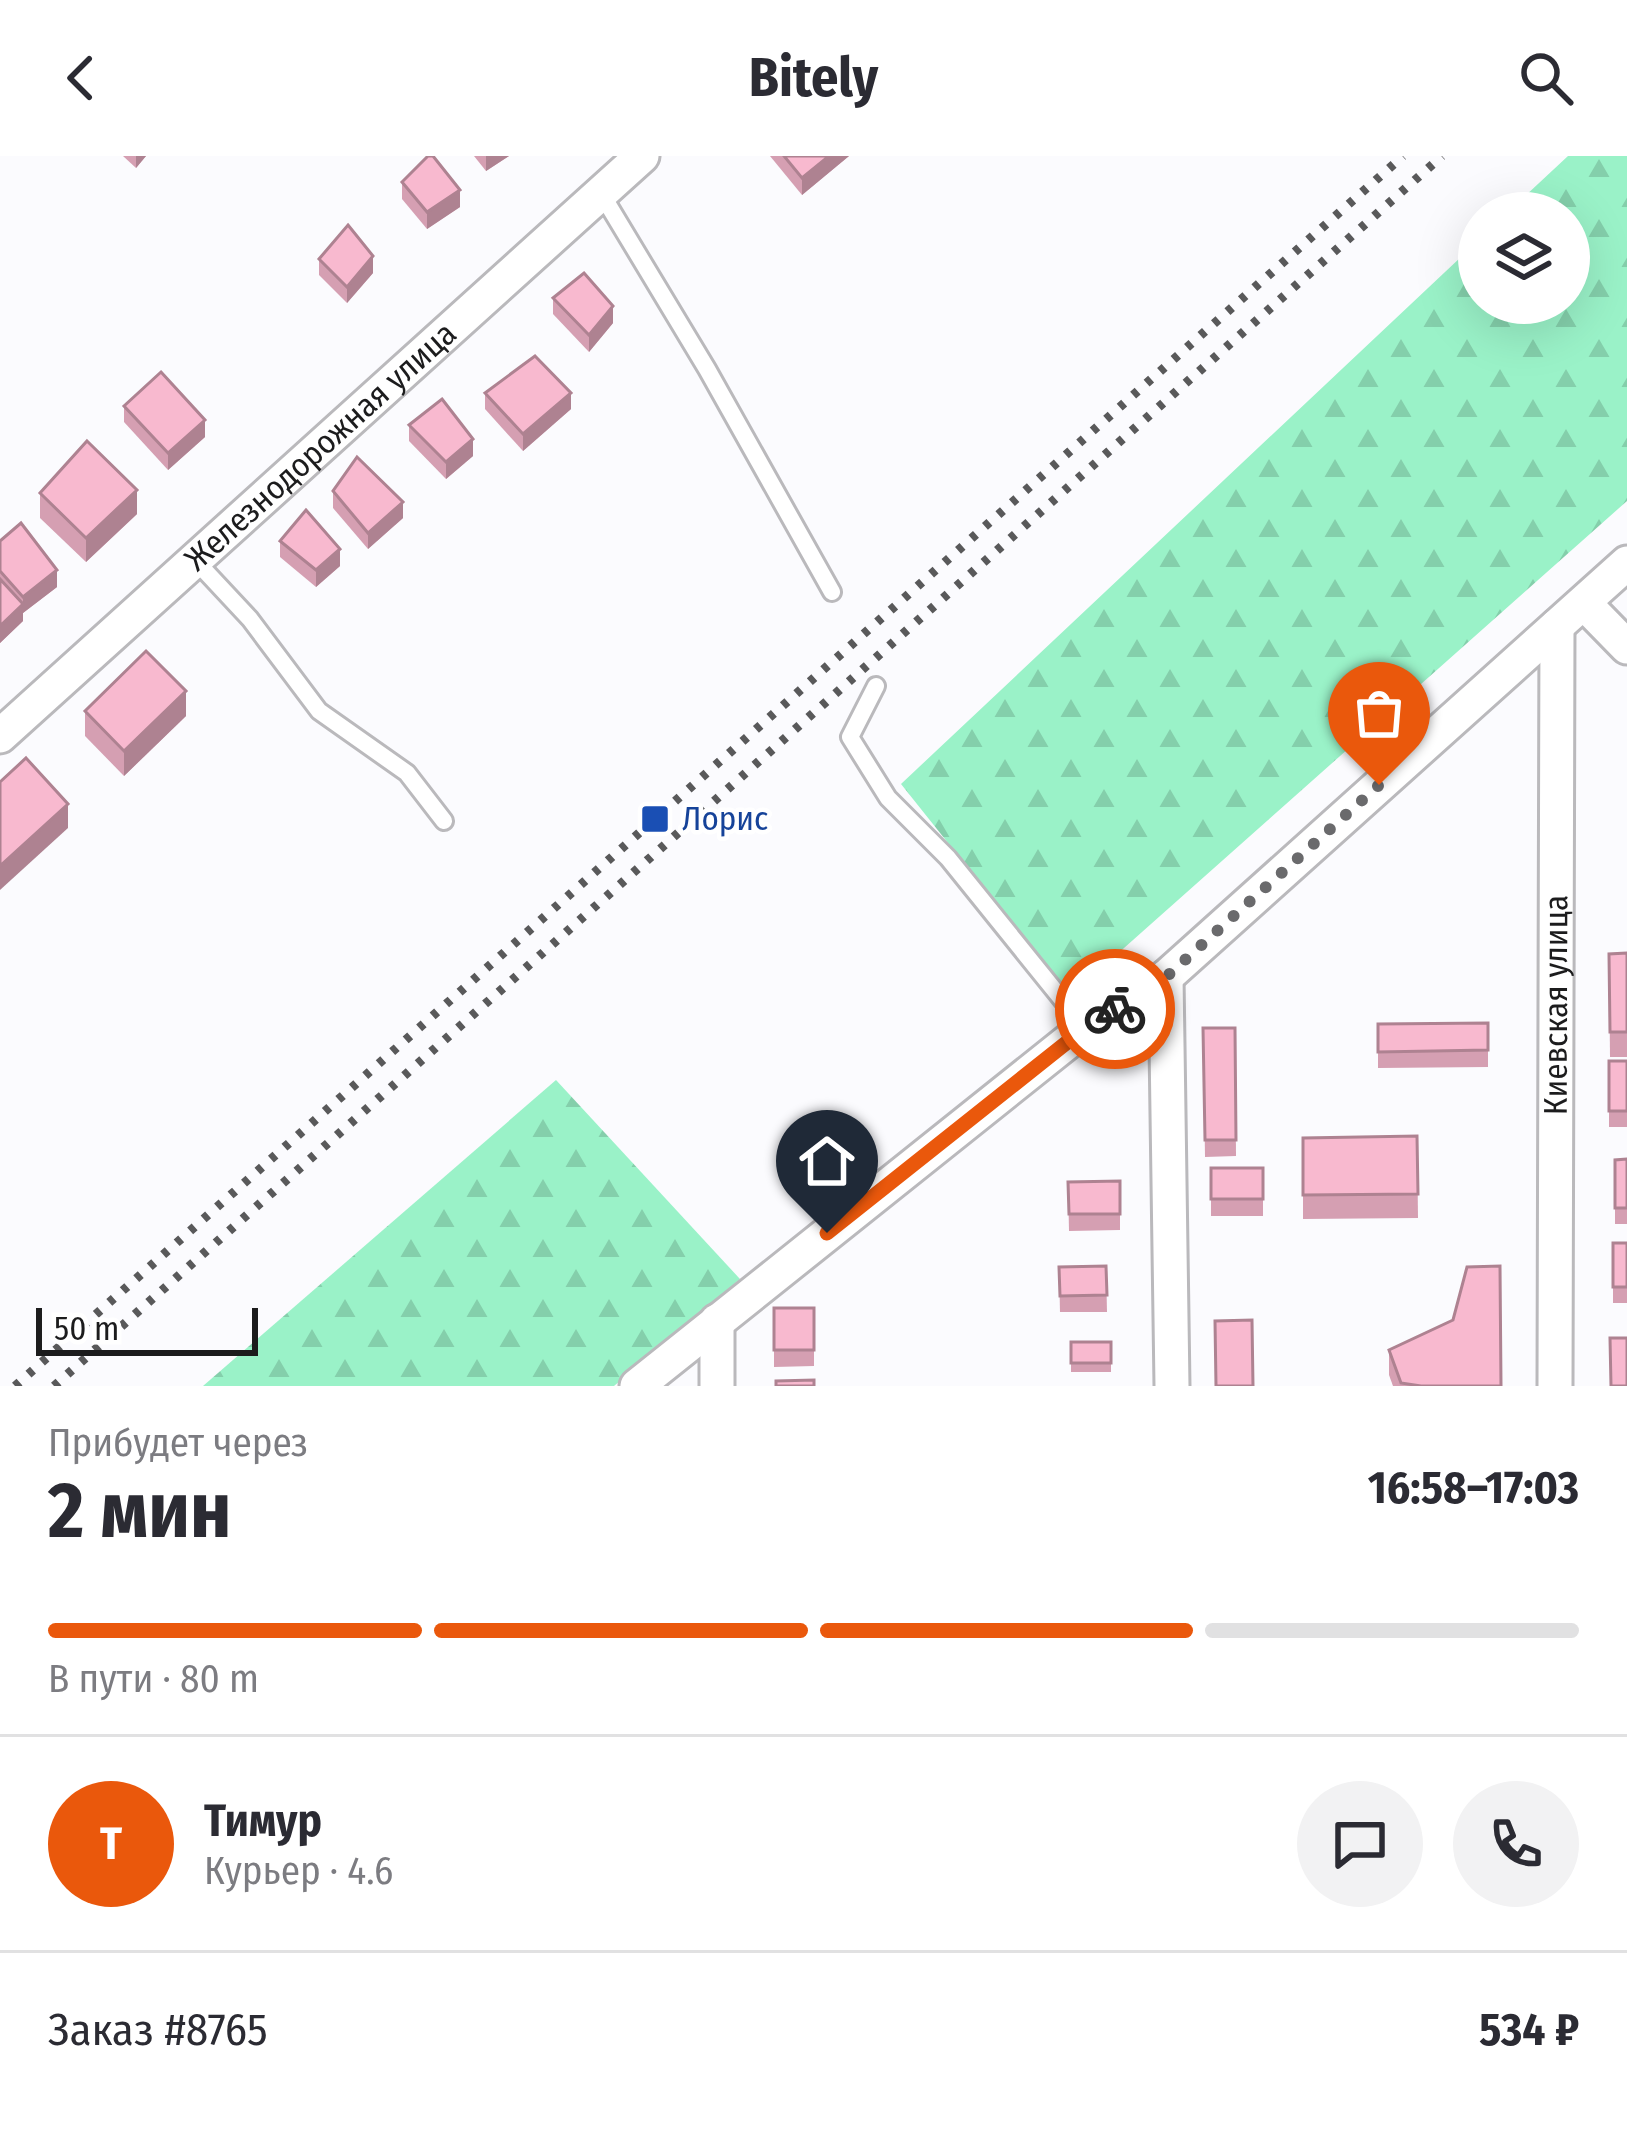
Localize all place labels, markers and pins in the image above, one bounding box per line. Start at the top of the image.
pin [1328,662,1430,785]
place label: Лорис [682,799,768,839]
marker: Лорис [639,803,671,835]
pin [776,1110,878,1233]

